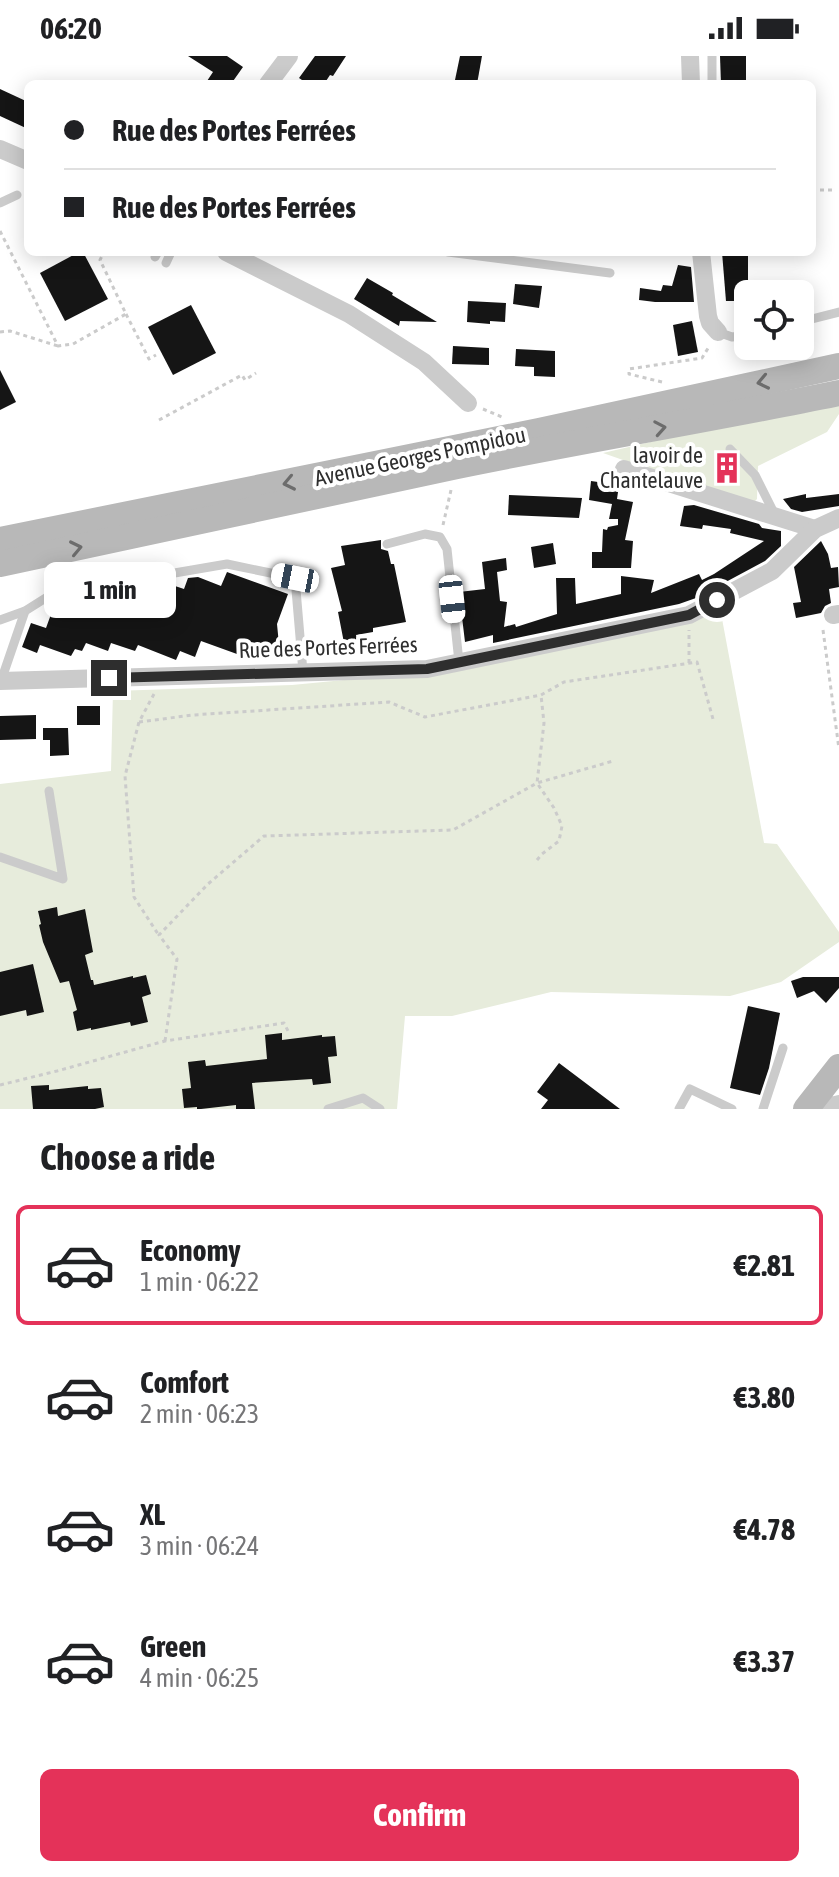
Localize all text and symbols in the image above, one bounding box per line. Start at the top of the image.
text: 06:20 [40,11,102,45]
text: Rue des Portes Ferrées [112,113,356,147]
text: Rue des Portes Ferrées [112,190,356,224]
map controls [734,280,814,360]
button: locate [734,280,814,360]
one-way arrow [756,373,770,390]
one-way arrow [653,420,667,437]
street label: Avenue Georges Pompidou [312,421,528,491]
place label: lavoir de Chantelauve [600,442,703,493]
building icon: lavoir de Chantelauve [710,451,744,485]
one-way arrow [283,473,296,490]
one-way arrow [69,540,83,557]
callout: 1 min [43,562,175,618]
car [269,562,321,594]
car [438,574,466,624]
text: 1 min [83,575,137,605]
route start [699,582,735,618]
street label: Rue des Portes Ferrées [238,631,418,663]
route end [91,660,127,696]
text: Choose a ride [40,1136,215,1178]
icon: car [44,1229,116,1301]
text: Economy [140,1233,241,1267]
text: €2.81 [734,1248,795,1282]
text: 1 min · 06:22 [140,1267,259,1297]
icon: car [44,1361,116,1433]
text: Comfort [140,1365,229,1399]
text: €3.80 [734,1380,795,1414]
text: 2 min · 06:23 [140,1399,259,1429]
icon: car [44,1493,116,1565]
text: XL [140,1497,165,1531]
text: €4.78 [734,1512,795,1546]
text: 3 min · 06:24 [140,1531,259,1561]
icon: car [44,1625,116,1697]
text: Green [140,1629,206,1663]
text: €3.37 [734,1644,795,1678]
text: 4 min · 06:25 [140,1663,259,1693]
button: Confirm [40,1769,799,1861]

